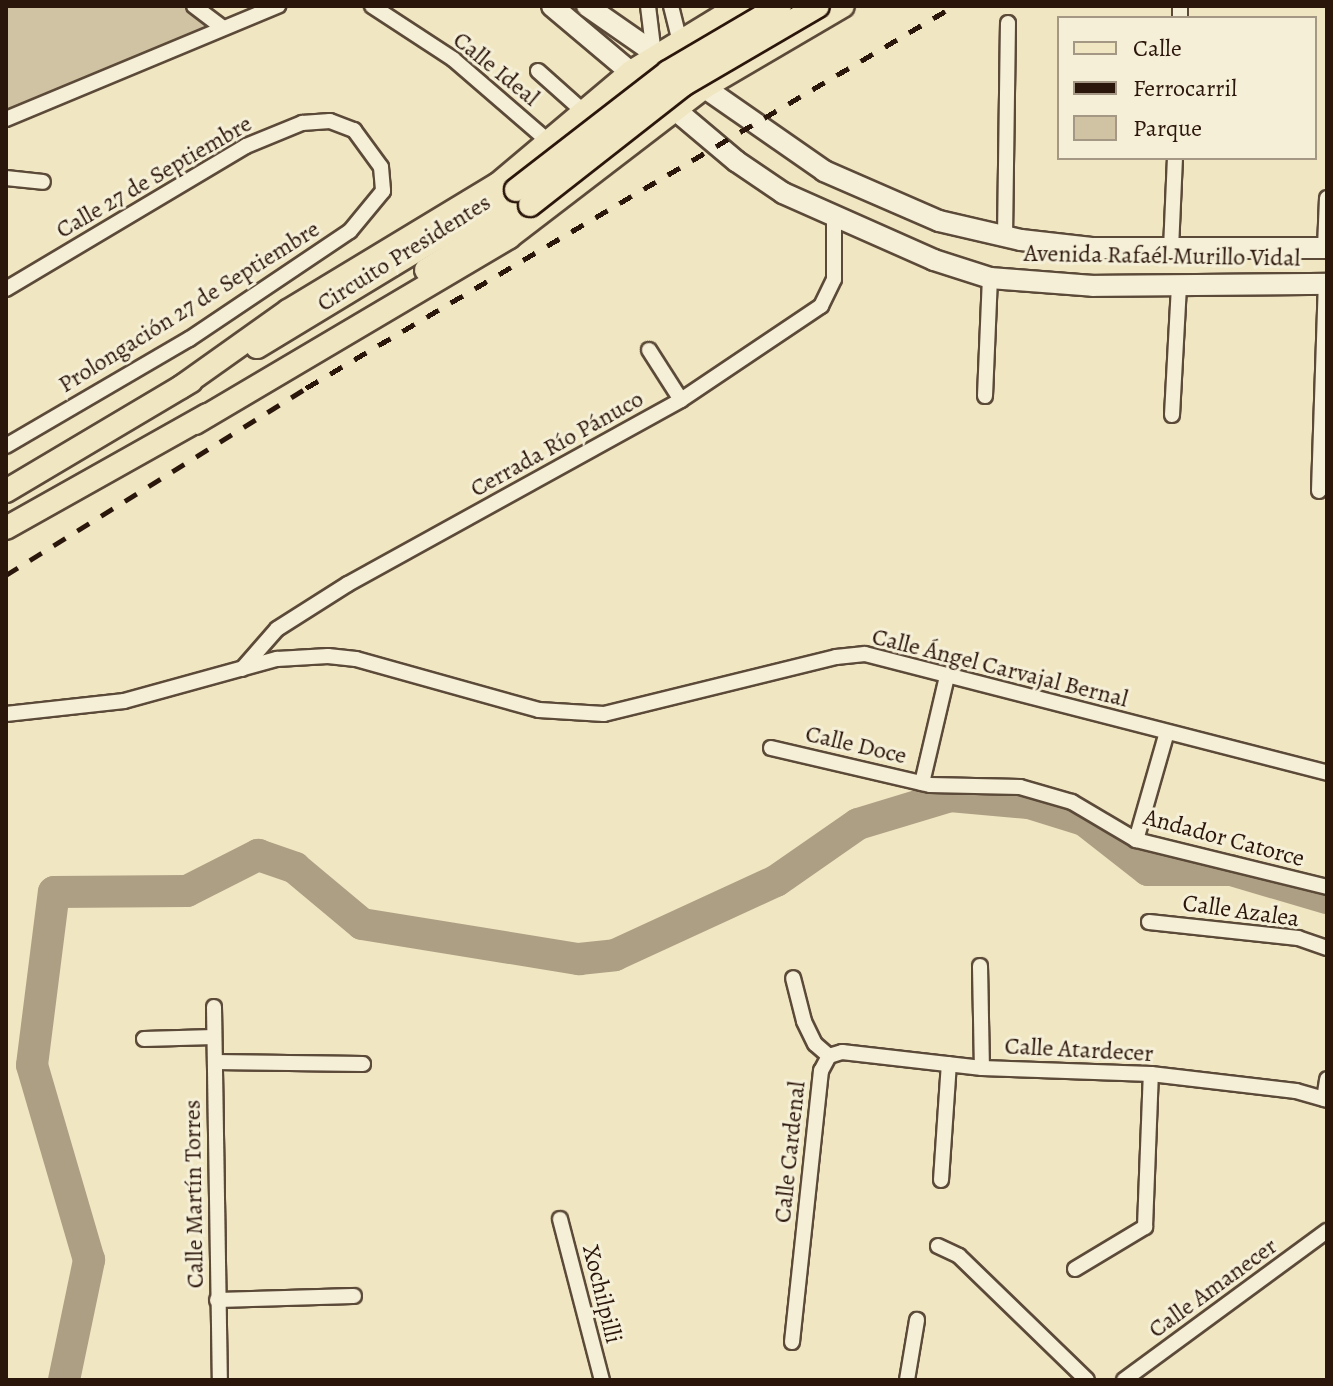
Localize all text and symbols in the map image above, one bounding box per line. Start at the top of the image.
legend [1057,16,1317,160]
street label: Calle Ideal [447,26,545,112]
text: Calle [1133,32,1182,64]
text: Ferrocarril [1133,72,1237,104]
street label: Calle 27 de Septiembre [51,109,257,245]
text: Parque [1133,112,1202,144]
street label: Circuito Presidentes [312,188,496,318]
street label: Prolongación 27 de Septiembre [53,215,325,399]
street label: Avenida Rafaél Murillo Vidal [1024,239,1300,273]
street label: Cerrada Río Pánuco [466,385,648,503]
street label: Calle Ángel Carvajal Bernal [869,622,1131,714]
street label: Calle Doce [803,719,909,771]
street label: Andador Catorce [1141,803,1307,873]
street label: Calle Azalea [1181,889,1301,933]
street label: Calle Atardecer [1004,1032,1154,1068]
street label: Calle Cardenal [768,1080,812,1224]
street label: Calle Martín Torres [178,1099,210,1289]
street label: Calle Amanecer [1143,1232,1283,1344]
street label: Xochilpilli [576,1242,628,1346]

